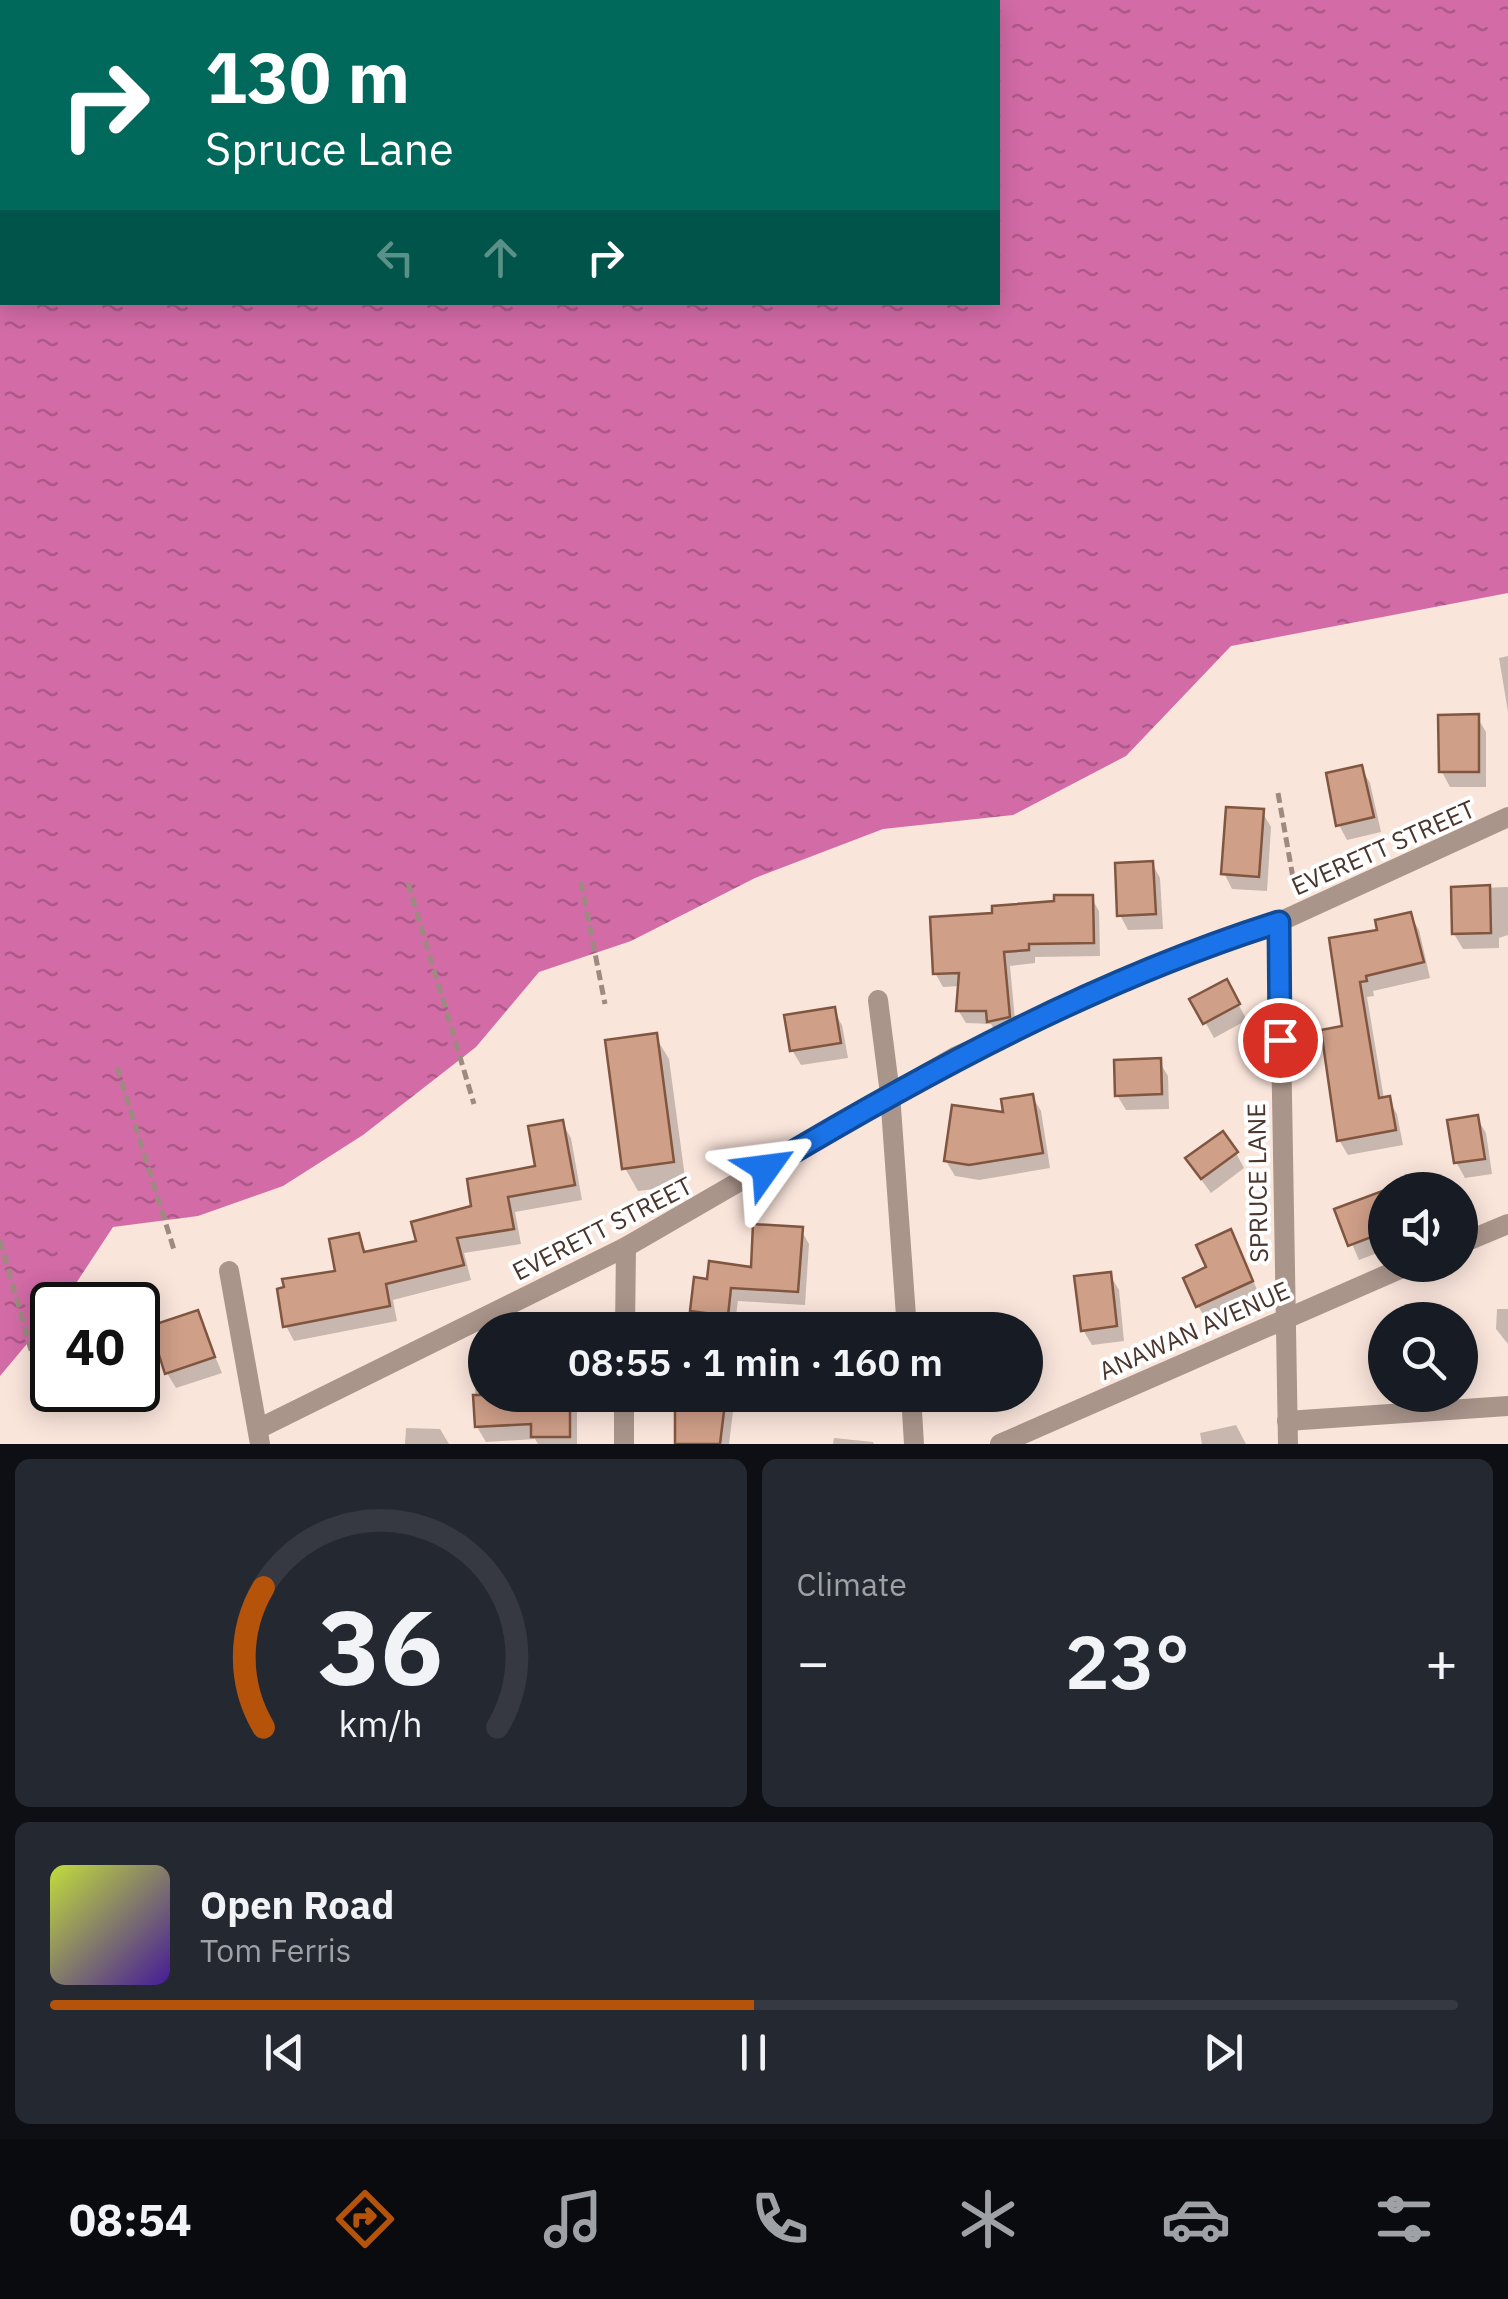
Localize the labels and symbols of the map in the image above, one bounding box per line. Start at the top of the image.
street label: EVERETT STREET [1286,792,1480,902]
pin [1238,998,1323,1083]
street label: SPRUCE LANE [1239,1103,1275,1263]
position arrow [714,1116,818,1220]
street label: EVERETT STREET [506,1168,698,1288]
street label: ANAWAN AVENUE [1093,1273,1295,1387]
speed limit sign: 40 [30,1282,160,1412]

